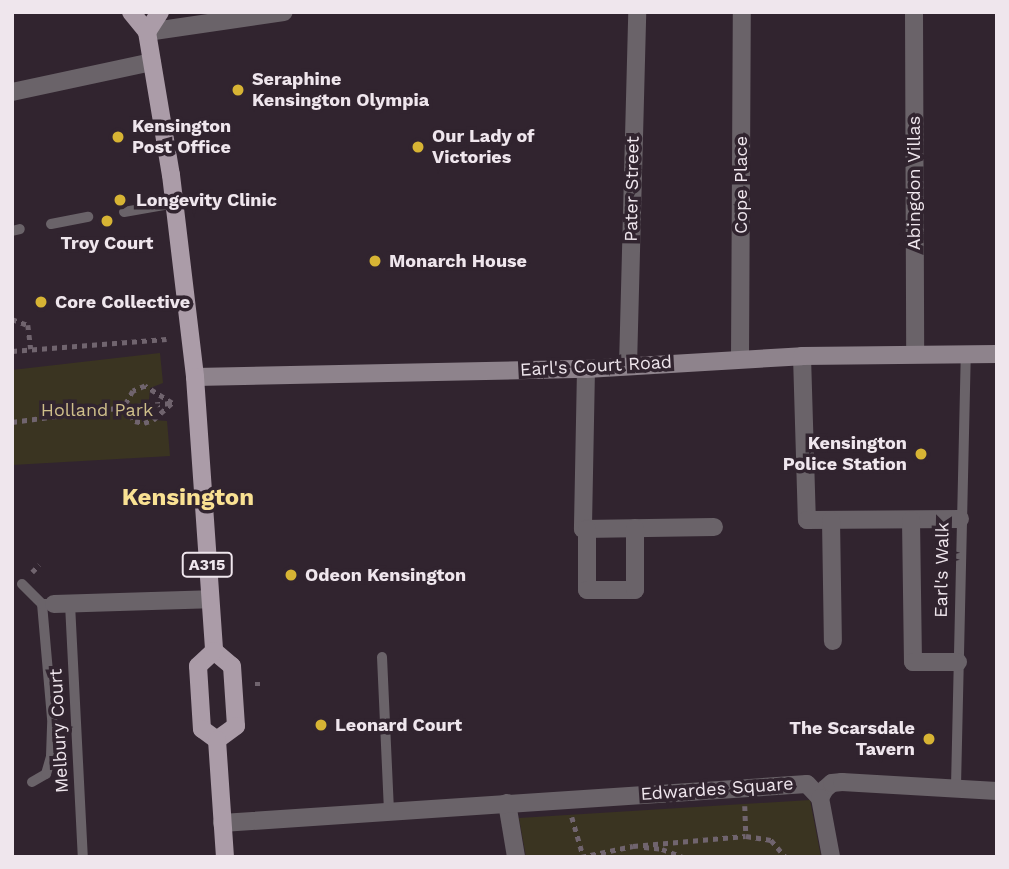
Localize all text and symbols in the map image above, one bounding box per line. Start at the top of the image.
place label: Seraphine Kensington Olympia [252,69,429,112]
marker: Seraphine Kensington Olympia [230,82,246,98]
street label: Abingdon Villas [903,115,925,251]
place label: Kensington Post Office [132,116,231,158]
place label: Our Lady of Victories [432,126,535,168]
marker: Kensington Post Office [110,129,126,145]
street label: Pater Street [620,136,644,242]
street label: Cope Place [730,136,752,234]
marker: Our Lady of Victories [410,139,426,155]
place label: Longevity Clinic [136,189,277,211]
marker: Longevity Clinic [110,190,130,210]
marker: Troy Court [99,213,115,229]
place label: Troy Court [60,232,154,254]
place label: Monarch House [389,250,527,272]
marker: Monarch House [367,253,383,269]
place label: Core Collective [55,291,190,313]
marker: Core Collective [33,294,49,310]
street label: Earl's Court Road [519,351,673,381]
park label: Holland Park [41,399,153,421]
place label: Kensington Police Station [783,433,907,476]
marker: Kensington Police Station [913,446,929,462]
district label: Kensington [122,484,254,512]
street label: Earl's Walk [930,522,954,618]
road number: A315 [181,552,233,578]
place label: Odeon Kensington [305,564,466,586]
marker: Odeon Kensington [283,567,299,583]
street label: Melbury Court [45,668,73,794]
place label: Leonard Court [335,714,462,736]
marker: Leonard Court [313,717,329,733]
place label: The Scarsdale Tavern [789,718,915,760]
marker: The Scarsdale Tavern [921,731,937,747]
street label: Edwardes Square [640,773,794,805]

